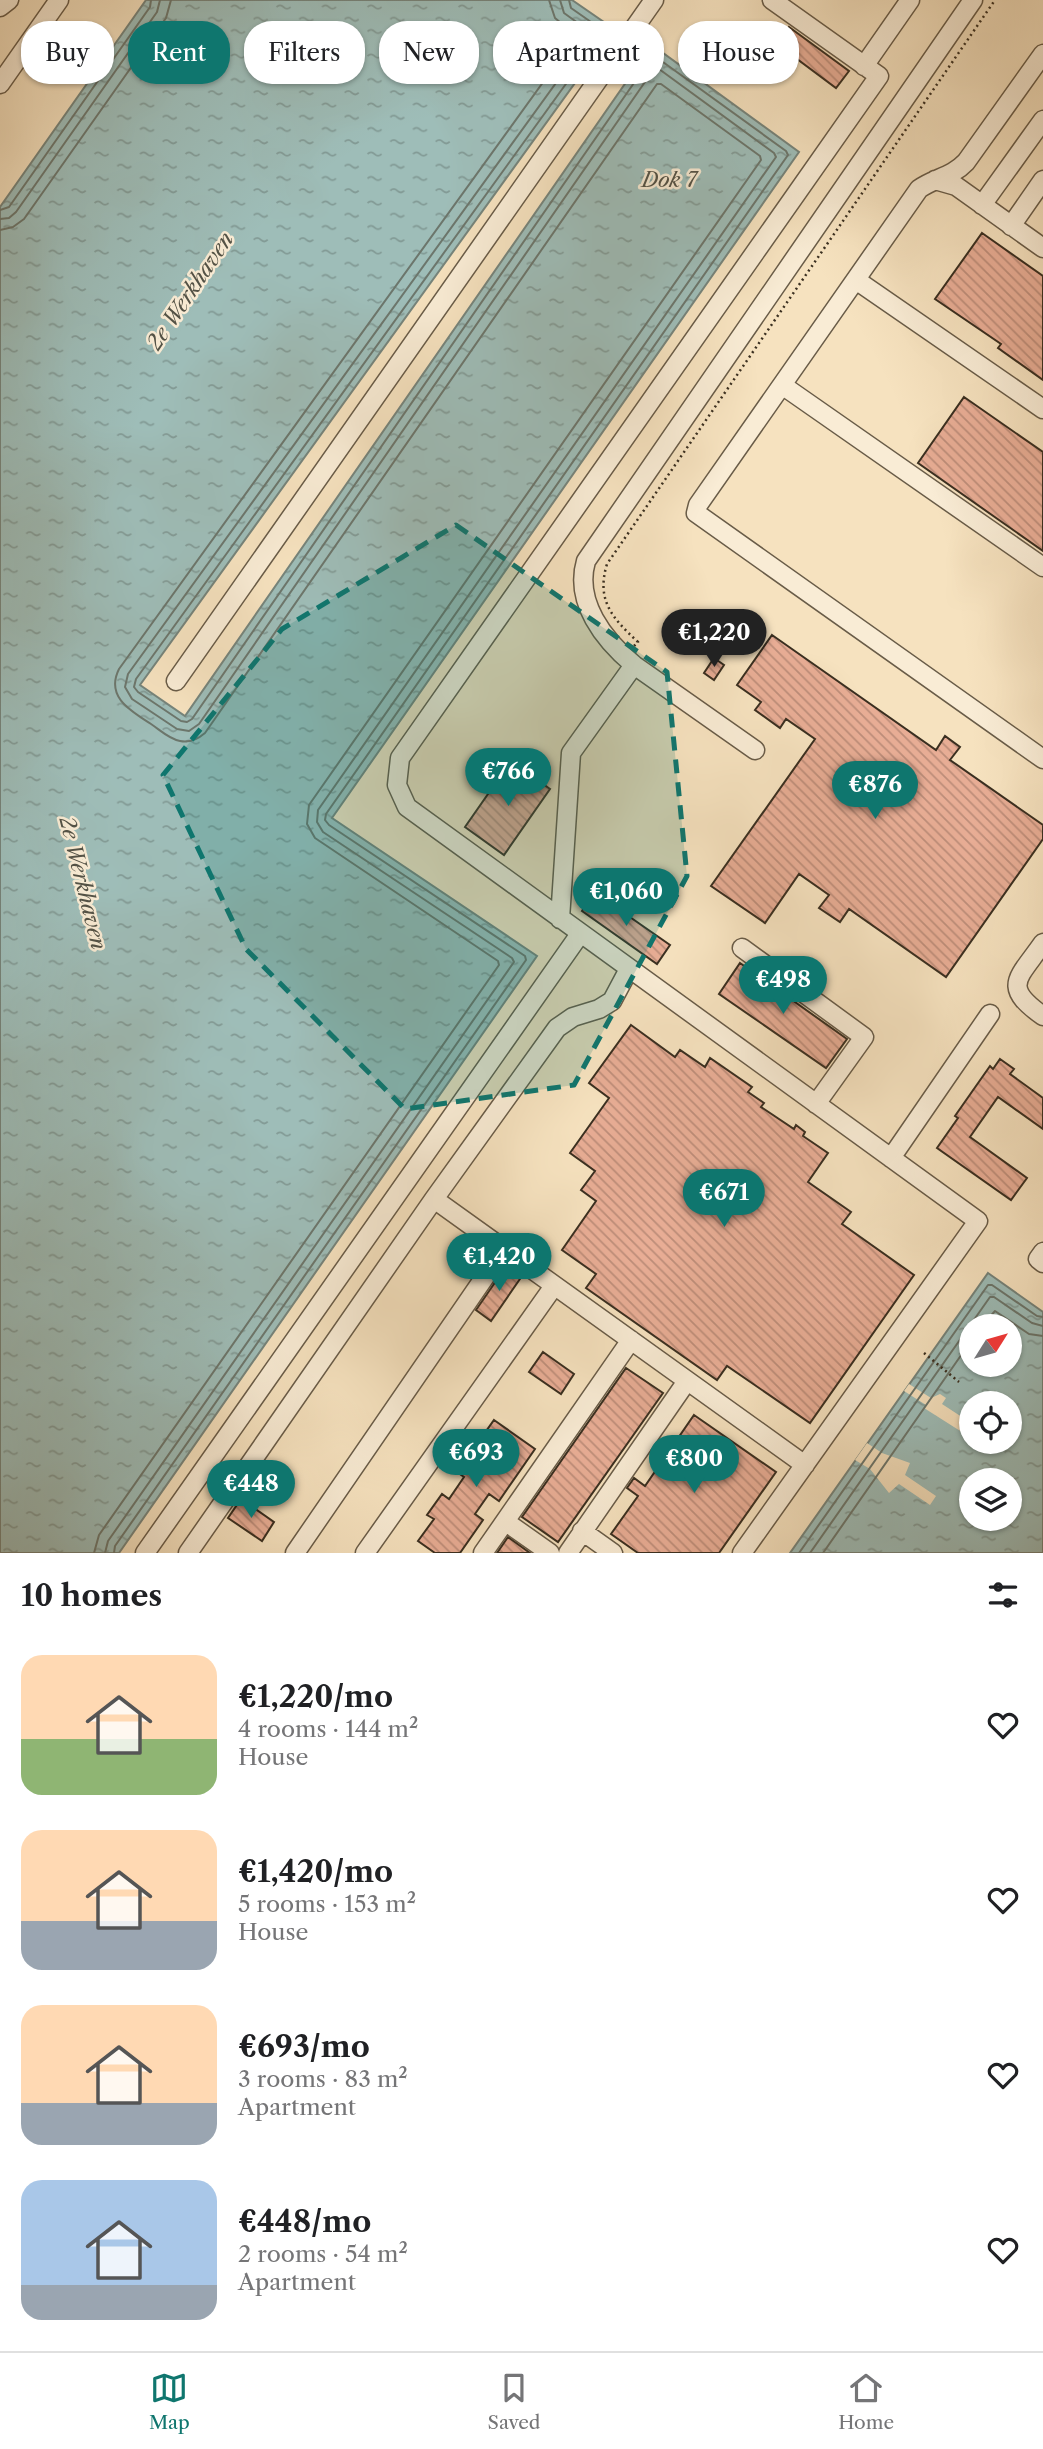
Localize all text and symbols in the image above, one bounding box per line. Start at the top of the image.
chip: Buy [21,21,114,84]
chip: Rent [128,21,230,84]
chip: Filters [244,21,365,84]
chip: New [379,21,479,84]
chip: Apartment [493,21,664,84]
chip: House [678,21,799,84]
water label: Dok 7 [640,167,699,192]
water label: 2e Werkhaven [141,227,239,355]
pin: €1,220 [657,610,771,669]
text: €1,220 [677,618,751,646]
pin: €766 [467,748,549,808]
text: €766 [481,757,535,785]
pin: €876 [834,762,916,821]
text: €876 [848,770,902,798]
water label: 2e Werkhaven [54,814,112,952]
pin: €1,060 [569,869,683,928]
text: €1,060 [589,877,663,905]
pin: €498 [742,956,824,1016]
text: €498 [755,965,811,993]
pin: €671 [683,1170,765,1229]
text: €671 [699,1178,749,1206]
pin: €1,420 [442,1234,556,1293]
text: €1,420 [462,1242,536,1270]
north arrow [959,1314,1022,1377]
map controls [959,1314,1022,1531]
button: locate [959,1391,1022,1454]
pin: €693 [435,1430,517,1489]
pin: €800 [653,1436,735,1495]
text: €693 [448,1438,504,1466]
text: €800 [665,1444,723,1472]
pin: €448 [210,1460,292,1520]
button: layers [959,1468,1022,1531]
text: €448 [223,1469,279,1497]
icon: filters [984,1576,1022,1614]
text: 10 homes [21,1577,162,1614]
text: €1,220/mo [238,1678,393,1715]
icon: home [77,1683,161,1767]
icon: heart [984,1706,1022,1744]
text: 4 rooms · 144 m² [238,1715,418,1743]
text: House [238,1743,308,1771]
text: €1,420/mo [238,1853,393,1890]
icon: home [77,1858,161,1942]
icon: heart [984,1881,1022,1919]
text: 5 rooms · 153 m² [238,1890,416,1918]
text: House [238,1918,308,1946]
text: €693/mo [238,2028,370,2065]
icon: home [77,2033,161,2117]
icon: heart [984,2056,1022,2094]
text: 3 rooms · 83 m² [238,2065,408,2093]
text: Apartment [238,2093,356,2121]
text: €448/mo [238,2203,371,2240]
icon: home [77,2208,161,2292]
icon: heart [984,2231,1022,2269]
text: 2 rooms · 54 m² [238,2240,408,2268]
text: Apartment [238,2268,356,2296]
tab: Map [149,2369,190,2434]
tab: Saved [488,2369,540,2434]
tab: Home [838,2369,894,2434]

